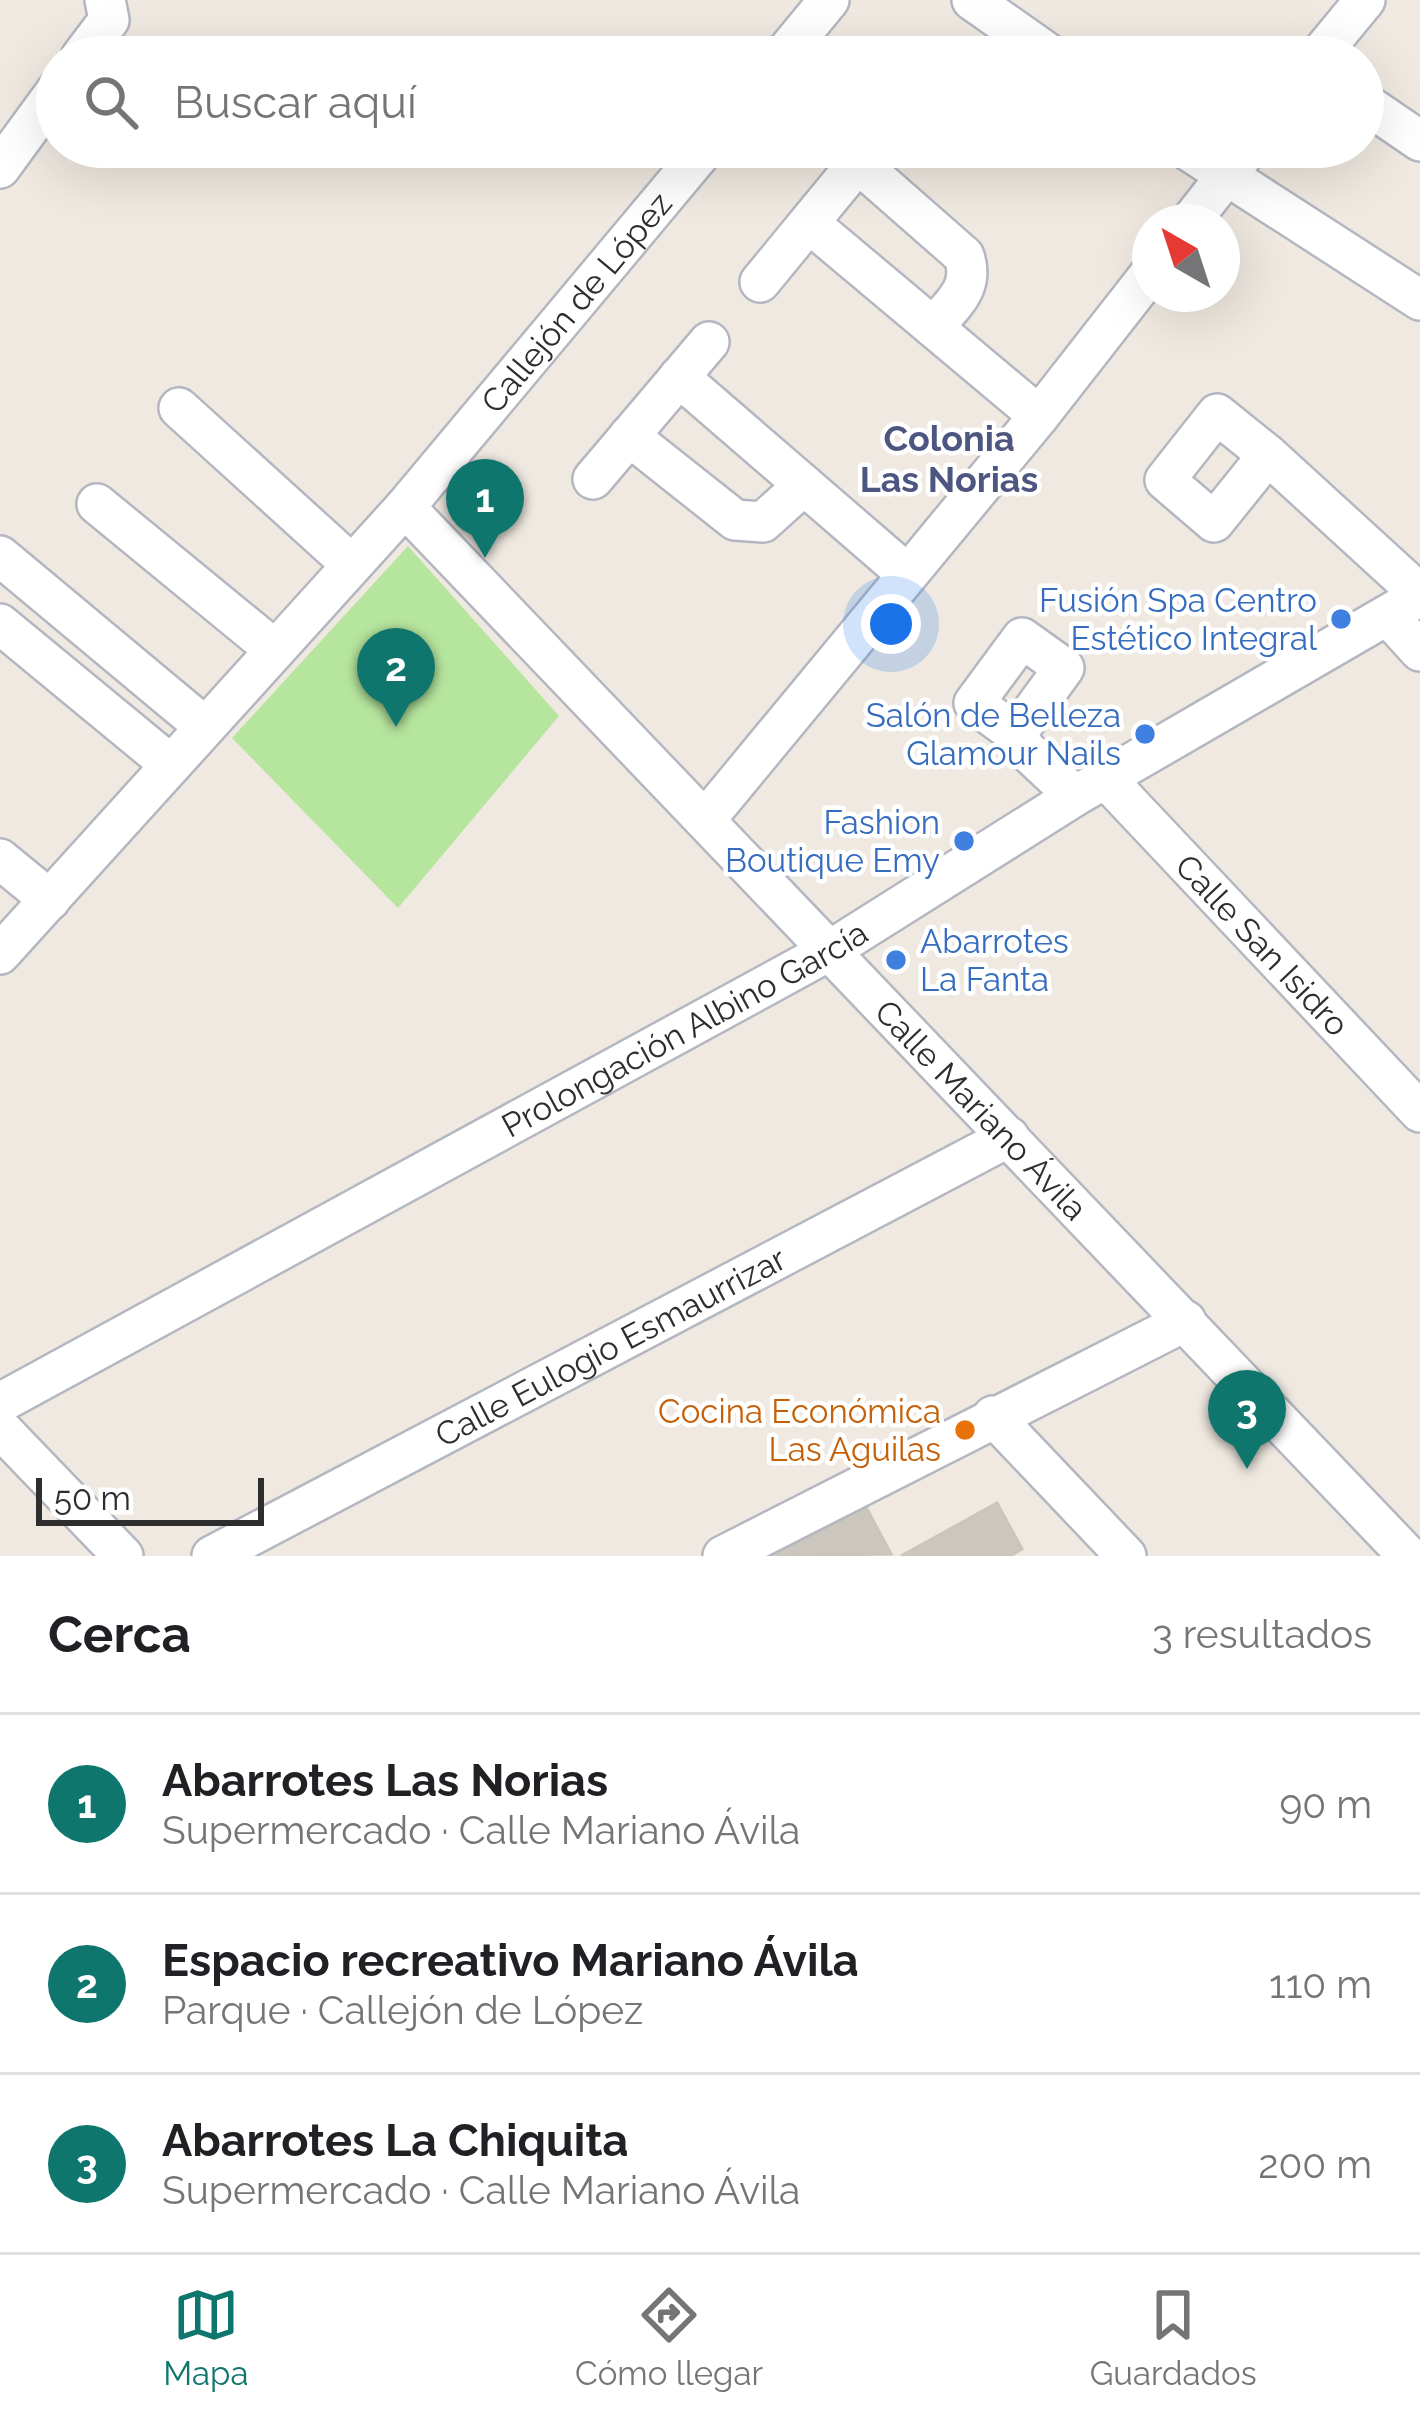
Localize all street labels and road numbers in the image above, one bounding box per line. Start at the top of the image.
street label: Callejón de López [473,184,680,421]
street label: Calle San Isidro [1167,847,1357,1044]
street label: Prolongación Albino García [495,913,875,1146]
street label: Calle Mariano Ávila [867,992,1095,1228]
street label: Calle Eulogio Esmaurrizar [429,1239,793,1455]

